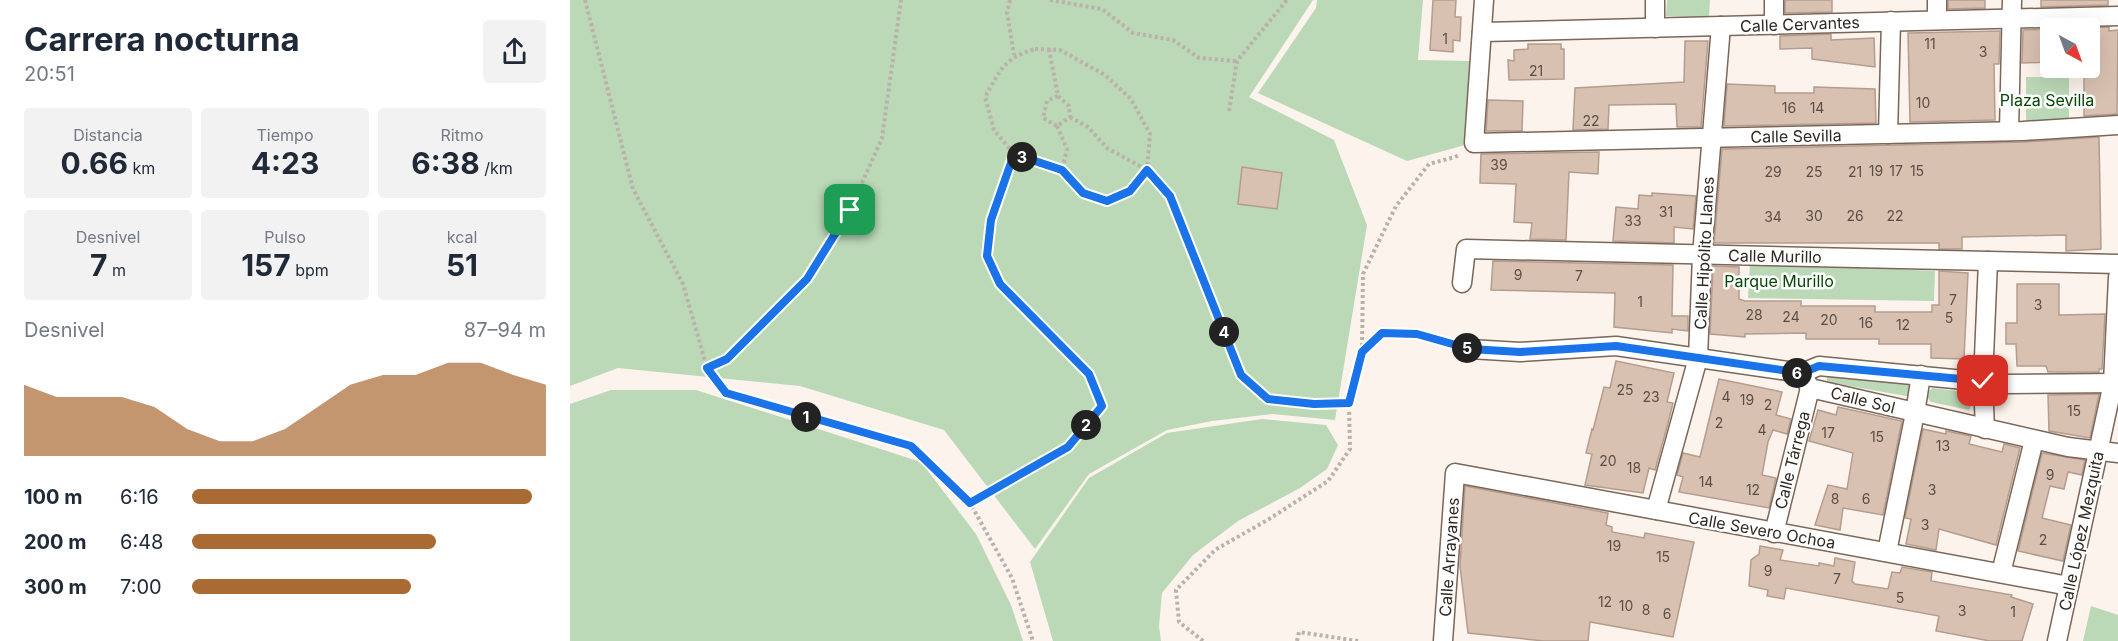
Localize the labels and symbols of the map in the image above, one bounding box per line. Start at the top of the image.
street label: Calle Cervantes [1740,12,1860,36]
north arrow [2040,18,2100,78]
house number: 1 [1442,30,1448,47]
house number: 11 [1924,35,1936,52]
house number: 3 [1979,43,1987,60]
house number: 21 [1529,62,1543,79]
park label: Plaza Sevilla [2000,90,2094,110]
house number: 10 [1916,94,1930,111]
house number: 16 [1782,99,1796,116]
house number: 14 [1810,99,1824,116]
house number: 22 [1582,112,1600,129]
street label: Calle Sevilla [1750,125,1842,147]
pin: 3 [1007,142,1037,172]
house number: 39 [1490,156,1508,173]
house number: 19 [1869,162,1883,179]
house number: 17 [1889,162,1903,179]
house number: 15 [1910,162,1924,179]
house number: 29 [1764,163,1782,180]
house number: 25 [1805,163,1823,180]
house number: 21 [1848,163,1862,180]
street label: Calle Hipólito Llanes [1690,176,1718,330]
pin [824,184,875,235]
house number: 31 [1659,203,1673,220]
house number: 30 [1805,207,1823,224]
house number: 26 [1846,207,1864,224]
house number: 22 [1886,207,1904,224]
house number: 34 [1764,208,1782,225]
house number: 33 [1624,212,1642,229]
street label: Calle Murillo [1728,245,1822,267]
house number: 9 [1514,266,1522,283]
house number: 7 [1575,267,1583,284]
park label: Parque Murillo [1724,271,1834,291]
house number: 7 [1949,291,1957,308]
house number: 1 [1637,293,1643,310]
house number: 3 [2034,296,2042,313]
house number: 28 [1745,306,1763,323]
house number: 24 [1782,308,1800,325]
house number: 5 [1945,309,1953,326]
house number: 20 [1820,311,1838,328]
house number: 16 [1859,314,1873,331]
house number: 12 [1896,316,1910,333]
pin: 4 [1209,317,1239,347]
pin: 5 [1452,333,1482,363]
pin [1957,355,2008,406]
pin: 6 [1782,358,1812,388]
house number: 25 [1616,381,1634,398]
street label: Calle Sol [1829,382,1897,418]
house number: 23 [1642,388,1660,405]
house number: 4 [1721,388,1731,405]
house number: 19 [1740,391,1754,408]
house number: 2 [1764,396,1772,413]
pin: 1 [791,402,821,432]
house number: 15 [2067,402,2081,419]
street label: Calle Tárrega [1770,409,1814,511]
pin: 2 [1071,410,1101,440]
house number: 2 [1715,414,1723,431]
house number: 4 [1757,421,1767,438]
house number: 17 [1821,424,1835,441]
house number: 15 [1870,428,1884,445]
house number: 13 [1936,437,1950,454]
street label: Calle López Mezquita [2054,449,2108,613]
house number: 20 [1599,452,1617,469]
house number: 18 [1627,459,1641,476]
house number: 9 [2046,466,2054,483]
house number: 14 [1699,473,1713,490]
house number: 12 [1746,481,1760,498]
house number: 3 [1928,481,1936,498]
house number: 8 [1831,490,1839,507]
house number: 6 [1862,490,1870,507]
street label: Calle Arrayanes [1435,497,1463,617]
street label: Calle Severo Ochoa [1687,507,1837,553]
house number: 3 [1921,516,1929,533]
house number: 2 [2039,531,2047,548]
house number: 19 [1607,537,1621,554]
house number: 15 [1656,548,1670,565]
house number: 9 [1764,562,1772,579]
house number: 7 [1833,570,1841,587]
house number: 5 [1896,589,1904,606]
house number: 12 [1598,593,1612,610]
house number: 10 [1619,597,1633,614]
house number: 8 [1642,601,1650,618]
house number: 3 [1958,602,1966,619]
house number: 1 [2010,603,2016,620]
house number: 6 [1663,605,1671,622]

